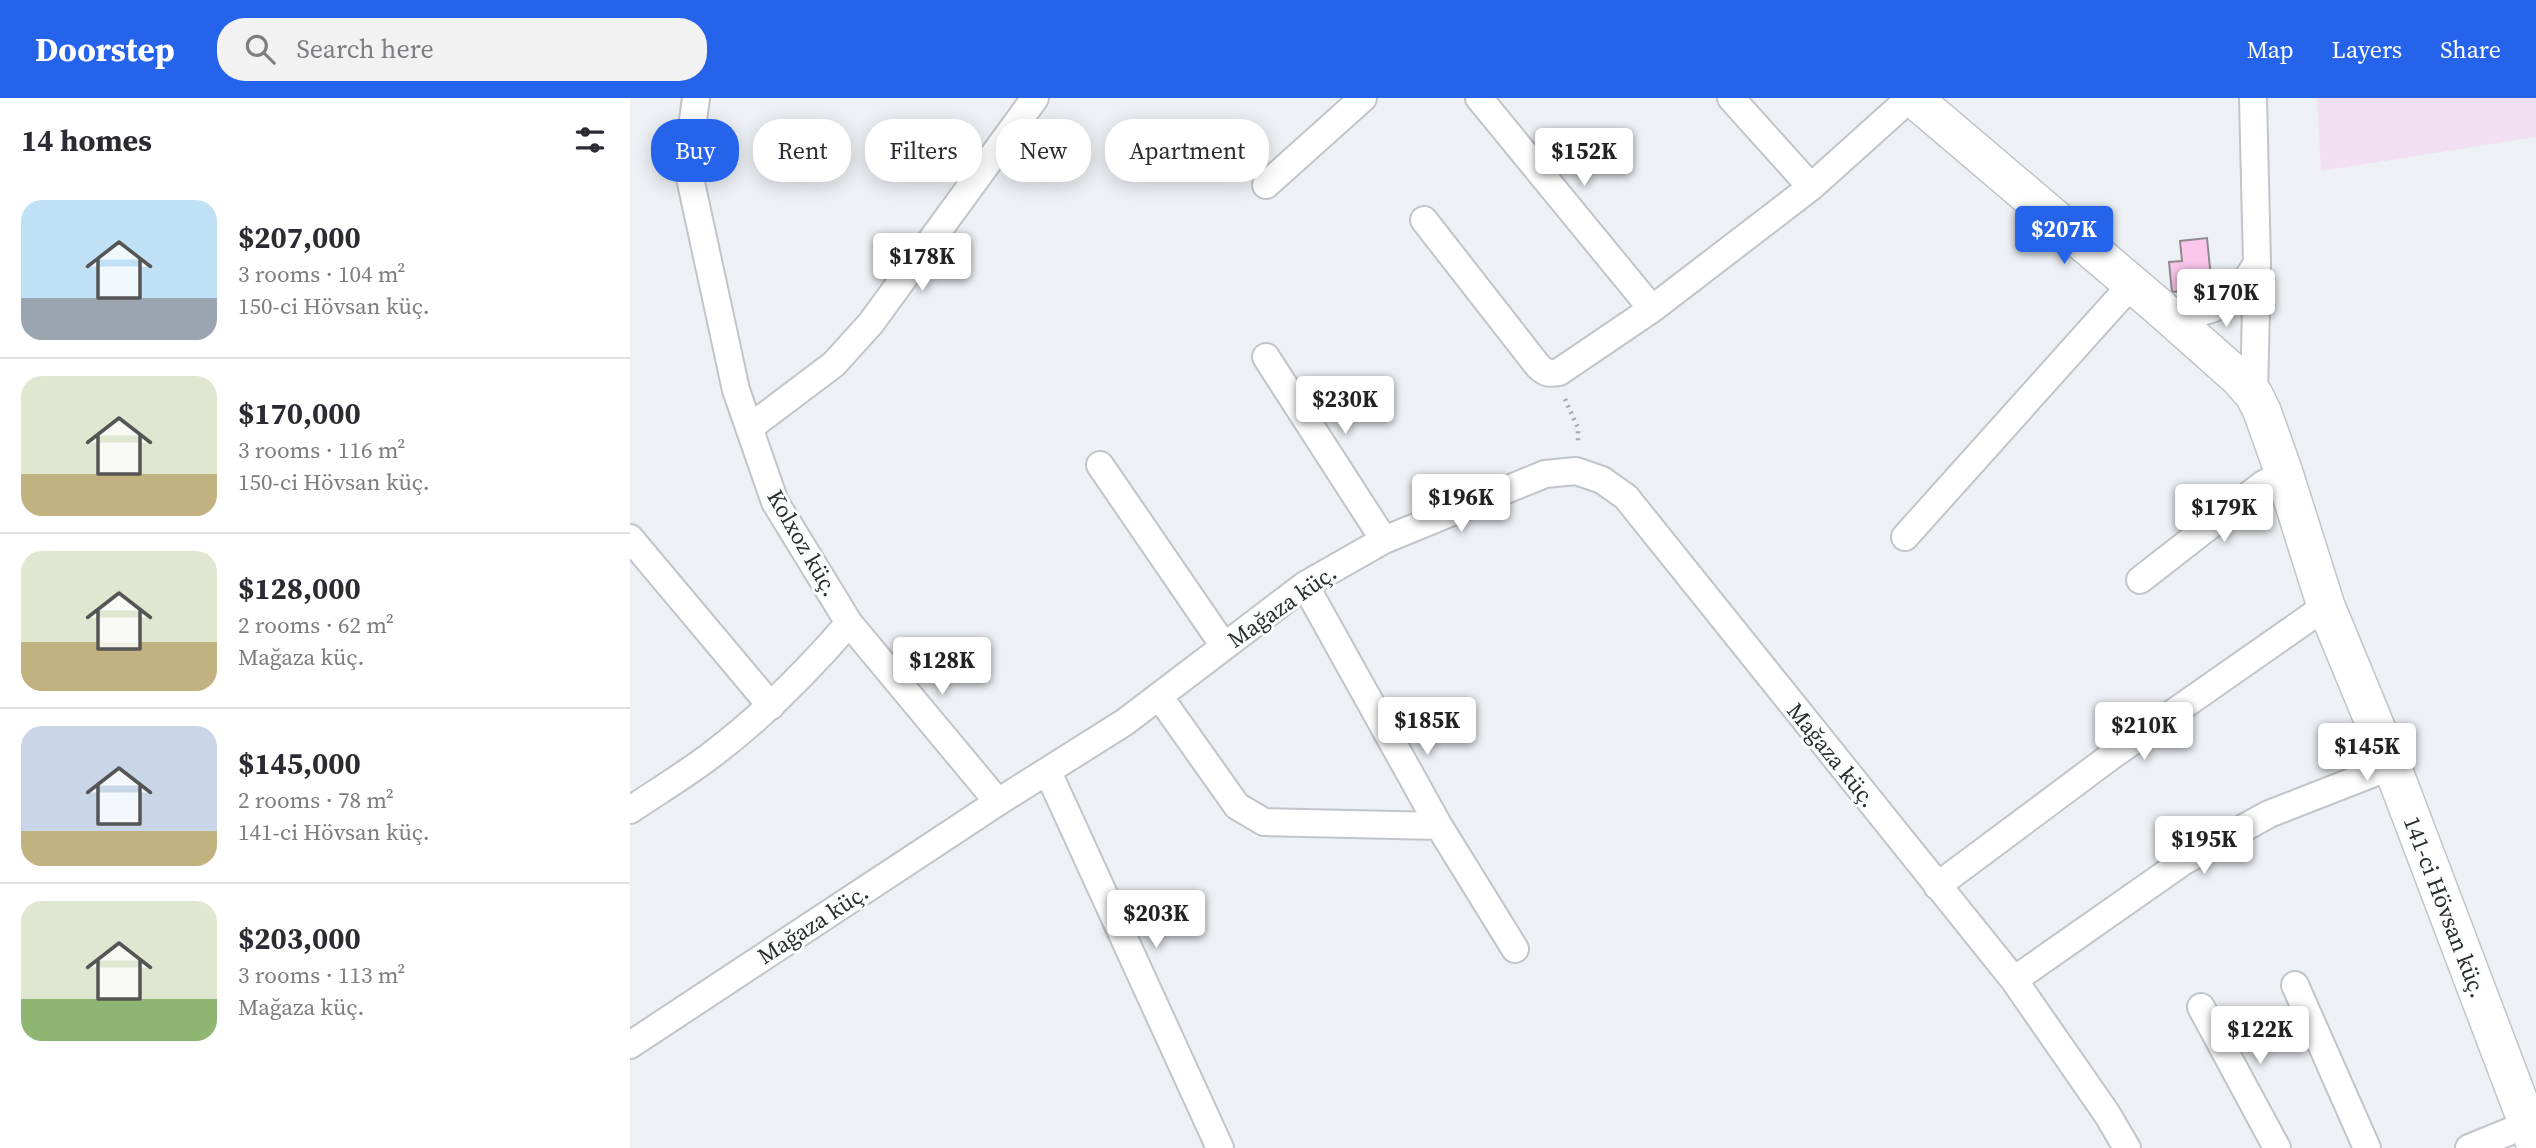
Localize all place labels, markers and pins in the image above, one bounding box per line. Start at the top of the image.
pin: $152K [1535,129,1633,188]
pin: $207K [2015,206,2113,266]
pin: $178K [873,234,971,293]
pin: $170K [2177,270,2275,329]
pin: $230K [1296,376,1394,436]
pin: $196K [1412,474,1510,534]
pin: $179K [2175,484,2273,544]
pin: $128K [893,638,991,697]
pin: $185K [1378,698,1476,757]
pin: $210K [2095,702,2193,762]
pin: $145K [2318,724,2416,783]
pin: $195K [2155,816,2253,876]
pin: $203K [1107,890,1205,950]
pin: $122K [2211,1006,2309,1066]

